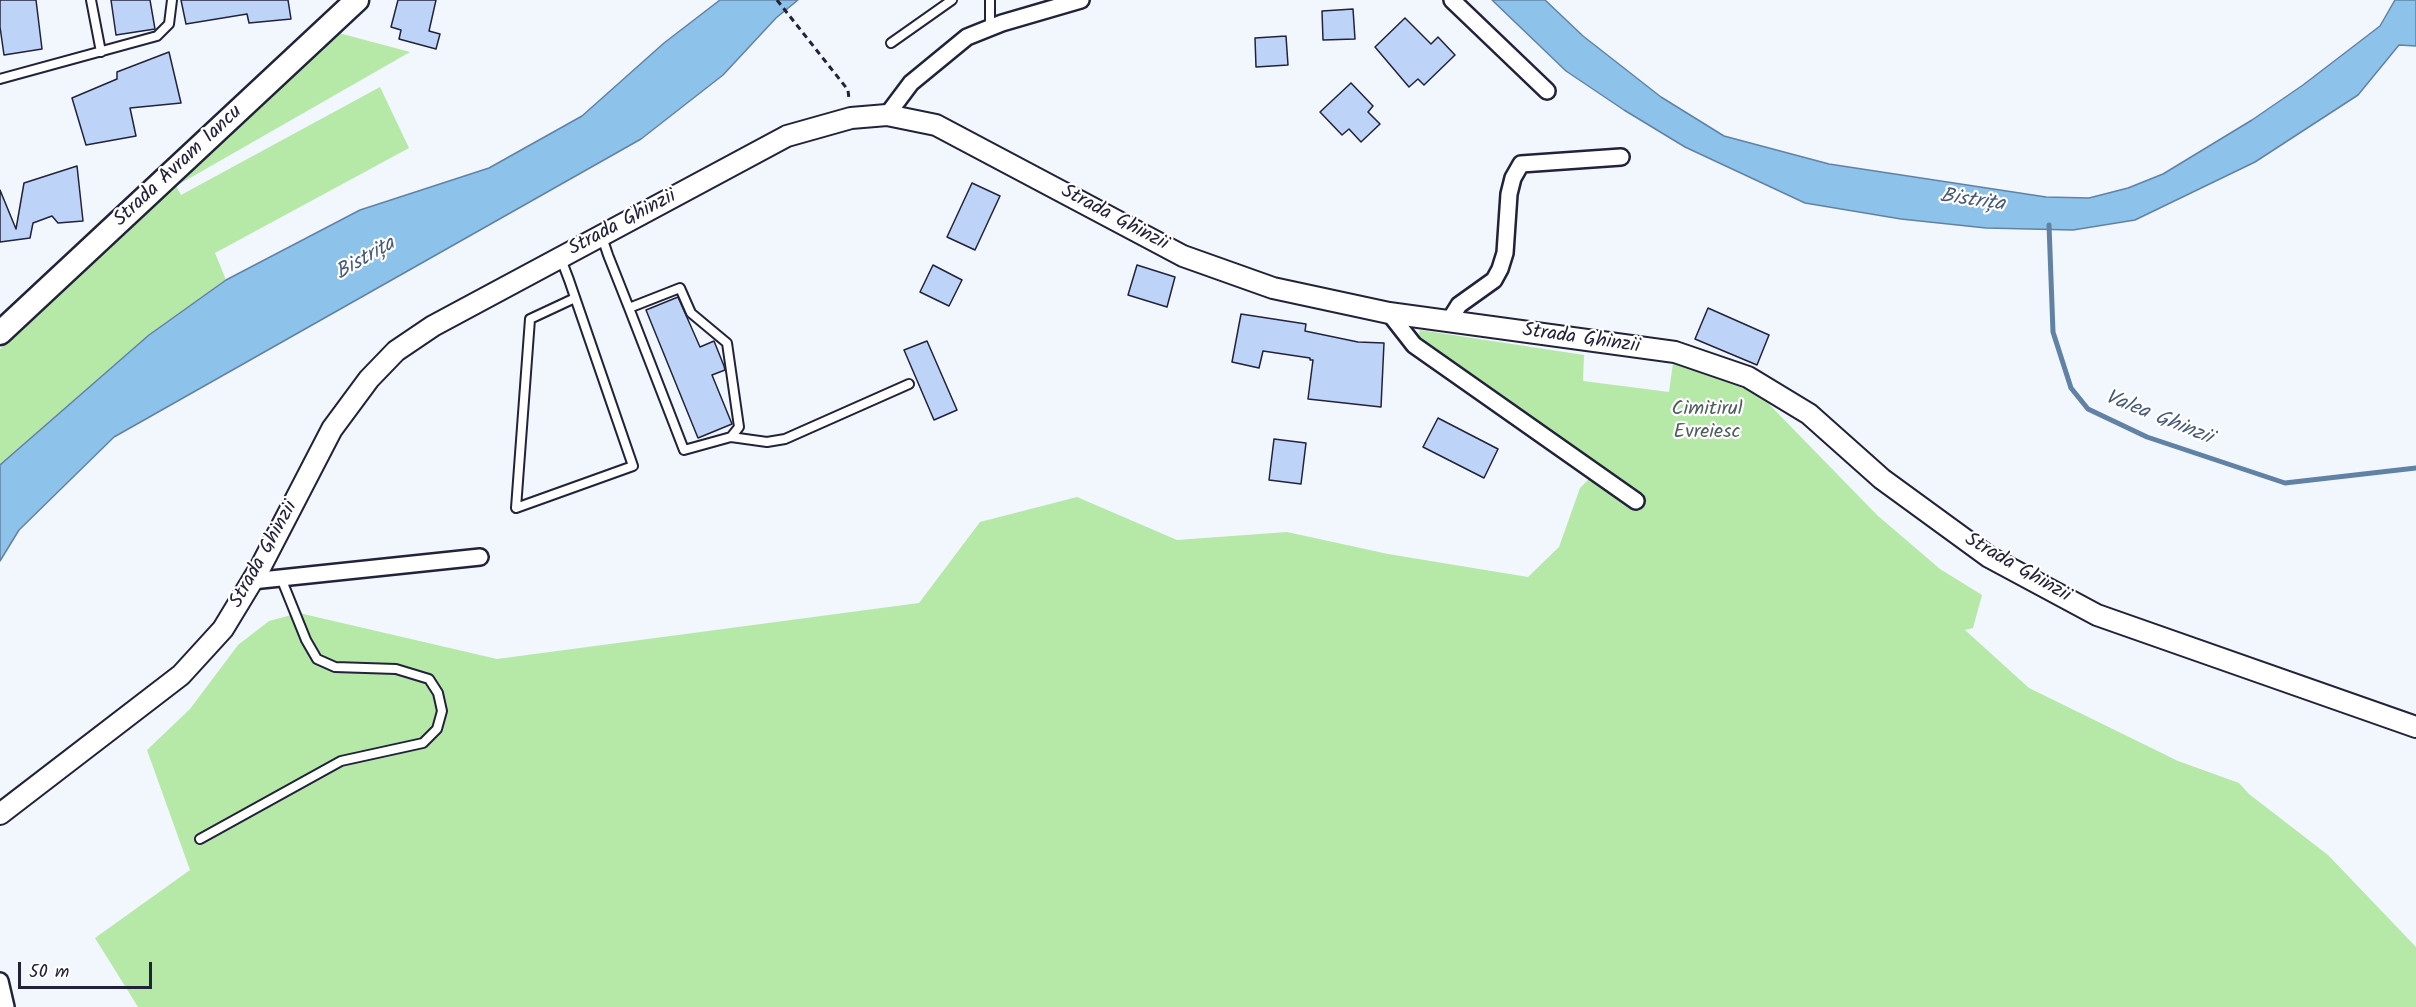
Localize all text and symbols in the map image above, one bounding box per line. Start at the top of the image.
street label: Strada Avram Iancu [110,101,248,233]
street label: Strada Ghinzii [1056,181,1172,257]
water label: Bistrița [1938,185,2006,219]
street label: Strada Ghinzii [565,186,681,262]
water label: Bistrița [332,233,400,287]
street label: Strada Ghinzii [1521,320,1641,360]
water label: Valea Ghinzii [2101,386,2215,452]
park label: Cimitirul Evreiesc [1671,399,1743,446]
street label: Strada Ghinzii [226,497,304,613]
street label: Strada Ghinzii [1960,529,2074,609]
scale bar [21,950,154,988]
text: 50 m [29,958,69,987]

